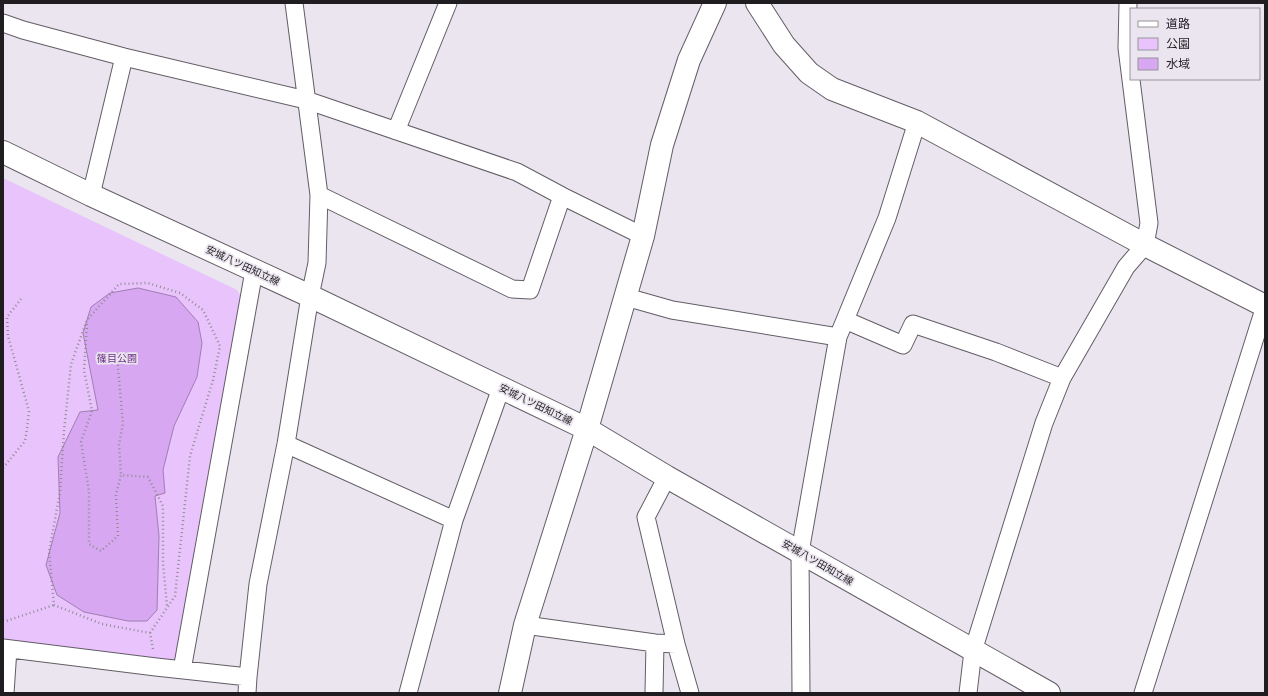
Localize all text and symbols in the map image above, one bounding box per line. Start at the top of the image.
legend [1130,8,1260,80]
text: 道路 [1166,16,1190,31]
text: 公園 [1166,36,1190,51]
text: 水域 [1166,56,1190,71]
street label: 安城八ツ田知立線 [204,243,282,288]
park label: 篠目公園 [97,352,137,365]
street label: 安城八ツ田知立線 [497,381,575,428]
street label: 安城八ツ田知立線 [780,537,856,588]

